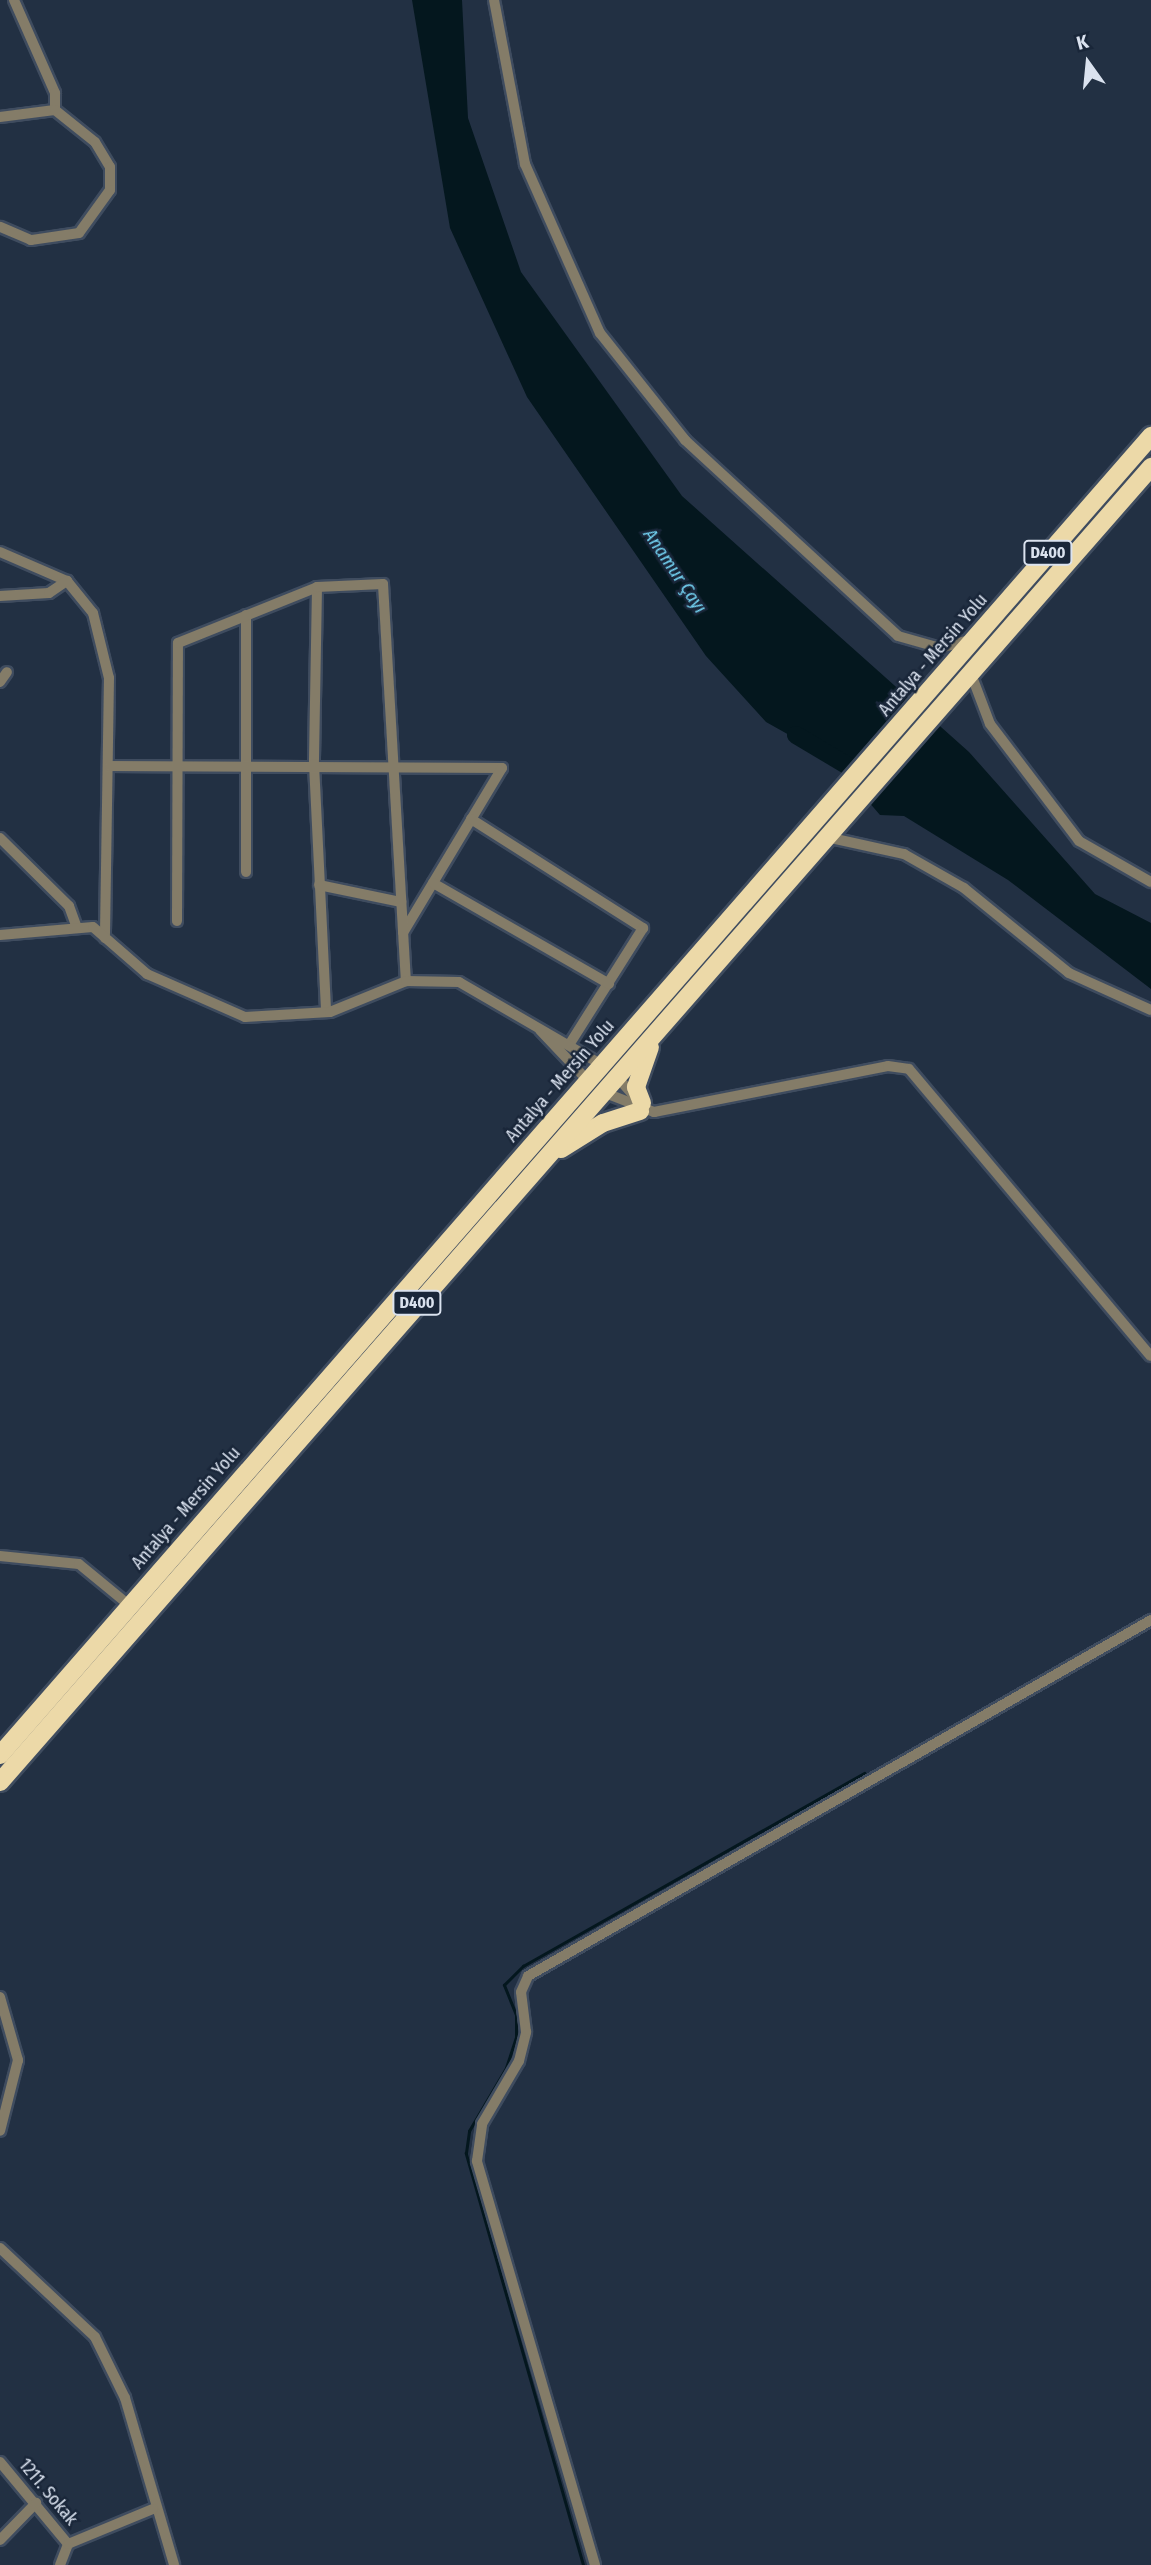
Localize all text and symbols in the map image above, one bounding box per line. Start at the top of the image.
north arrow [1053,28,1123,98]
text: K [1074,30,1091,55]
water label: Anamur Çayı [638,524,712,618]
road number: D400 [1022,540,1074,566]
street label: Antalya - Mersin Yolu [874,589,992,721]
street label: Antalya - Mersin Yolu [501,1015,619,1147]
road number: D400 [391,1290,443,1316]
street label: Antalya - Mersin Yolu [127,1442,245,1574]
street label: 1211. Sokak [14,2454,82,2530]

